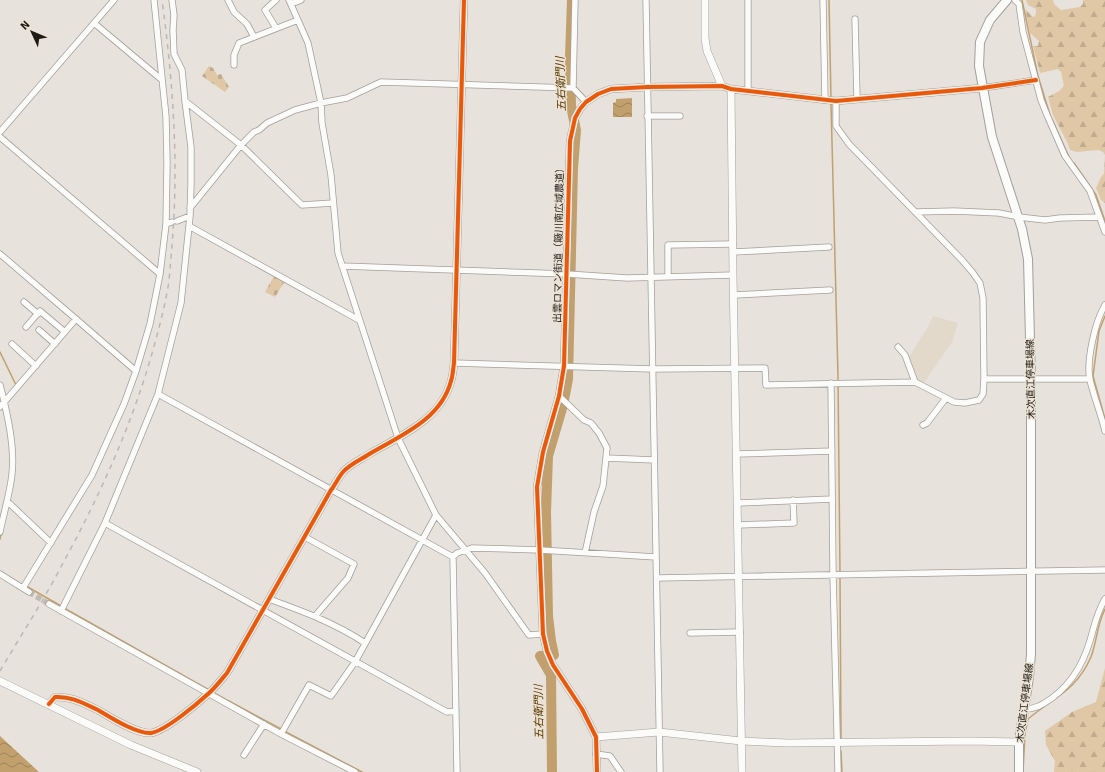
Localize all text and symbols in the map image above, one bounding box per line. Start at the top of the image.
north arrow [12,12,52,52]
text: N [18,18,33,33]
water label: 五右衛門川 [554,55,568,112]
street label: 出雲ロマン街道（簸川南広域農道） [552,163,566,323]
street label: 木次直江停車場線 [1024,339,1038,419]
street label: 木次直江停車場線 [1014,663,1036,743]
water label: 五右衛門川 [532,683,546,740]

